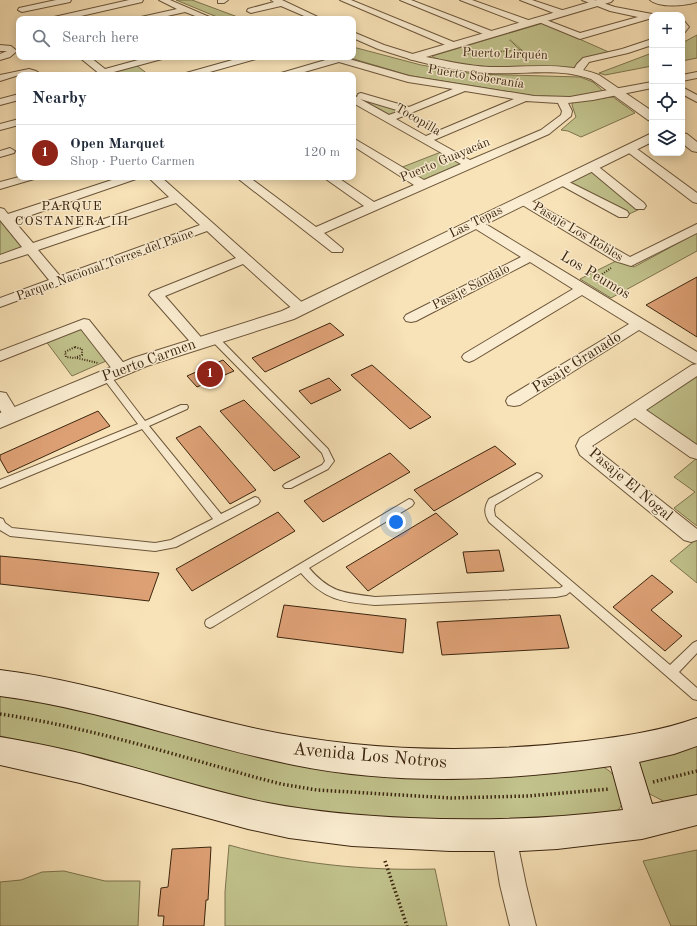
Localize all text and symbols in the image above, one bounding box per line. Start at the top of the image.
map controls [649,12,685,156]
button: + [649,12,685,48]
search box [16,16,356,60]
icon: search [30,27,52,49]
text: Search here [62,31,139,46]
street label: Puerto Lirquén [462,46,548,62]
button: − [649,48,685,84]
street label: Puerto Soberanía [427,63,526,91]
button: locate [649,84,685,120]
text: Nearby [32,90,87,107]
street label: Tocopilla [393,102,444,139]
button: layers [649,120,685,156]
street label: Puerto Guayacán [398,135,492,185]
text: Open Marquet [70,137,165,152]
text: 1 [41,146,49,159]
text: 120 m [303,146,340,159]
text: Shop · Puerto Carmen [70,155,195,168]
district label: PARQUE COSTANERA III [15,200,129,228]
street label: Pasaje Los Robles [531,200,626,264]
street label: Las Tepas [447,203,505,240]
street label: Parque Nacional Torres del Paine [15,227,195,303]
street label: Los Peumos [558,249,632,303]
street label: Pasaje Sándalo [430,262,512,312]
street label: Pasaje Granado [530,330,624,396]
street label: Puerto Carmen [100,337,198,385]
pin: 1 [197,359,223,389]
street label: Pasaje El Nogal [585,446,675,524]
your location [386,512,406,532]
street label: Avenida Los Notros [292,740,448,772]

